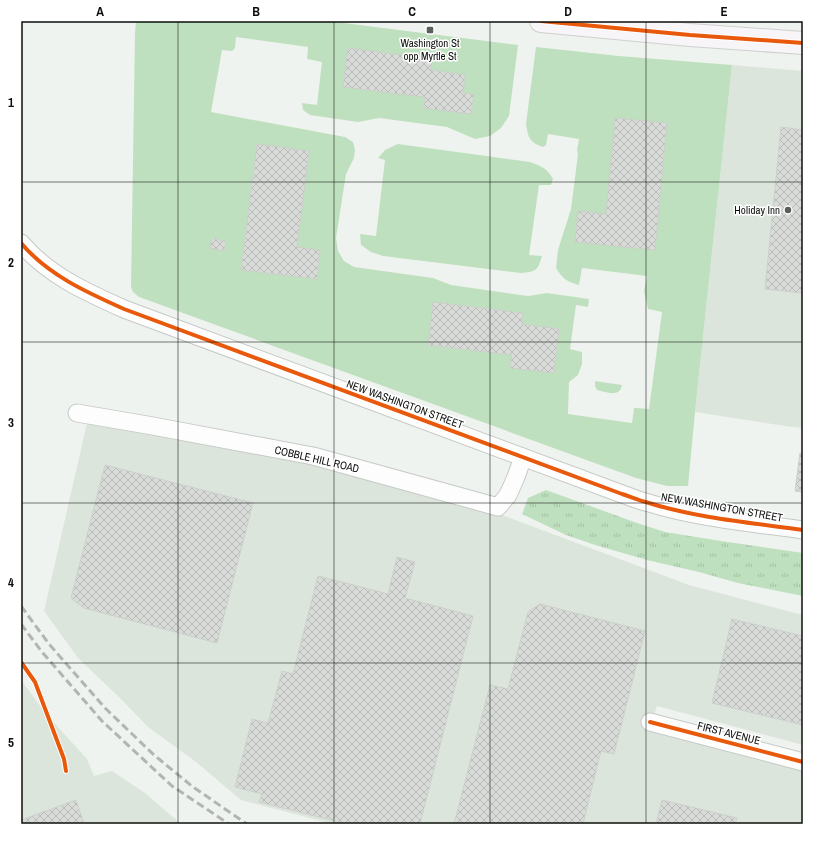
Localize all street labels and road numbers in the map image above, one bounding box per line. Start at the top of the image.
street label: NEW WASHINGTON STREET [345,376,466,432]
street label: COBBLE HILL ROAD [273,442,361,476]
street label: NEW WASHINGTON STREET [660,489,784,525]
street label: FIRST AVENUE [696,718,762,748]

